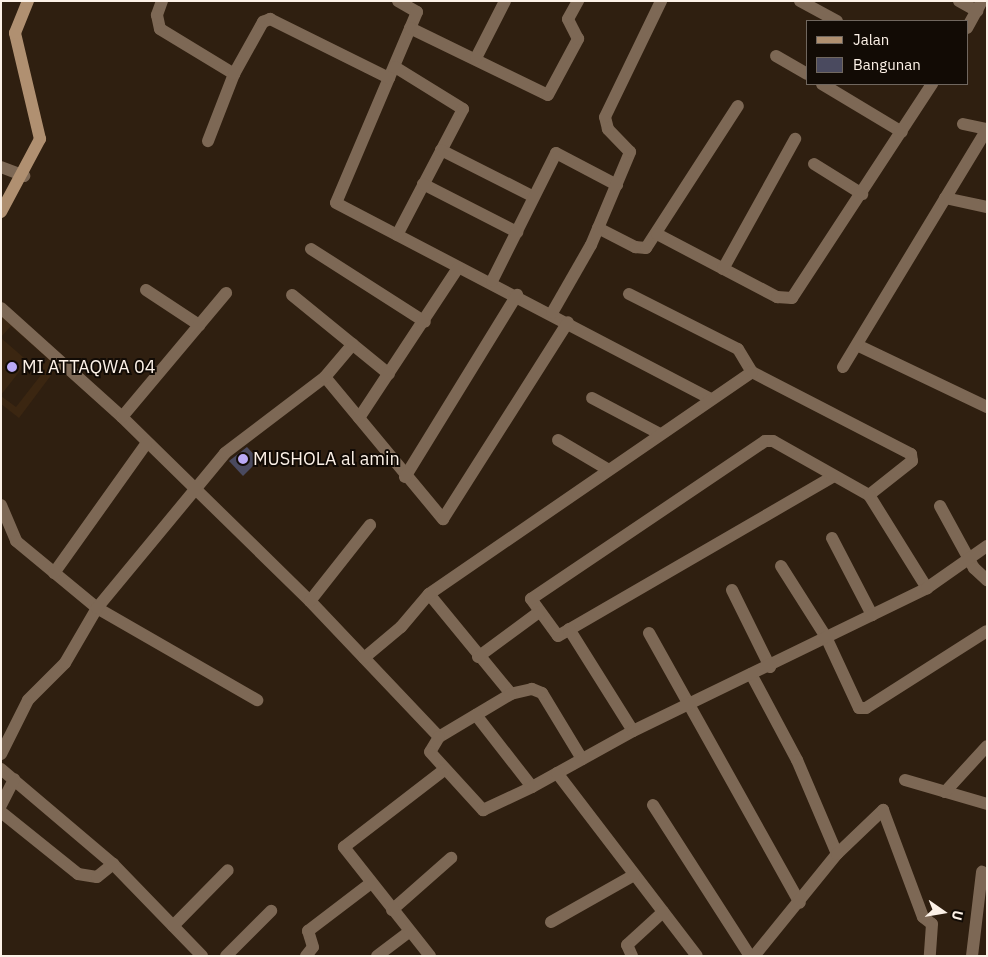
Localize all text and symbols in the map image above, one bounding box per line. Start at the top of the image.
legend [806,20,968,85]
text: Jalan [853,30,889,49]
text: Bangunan [853,55,921,74]
place label: MI ATTAQWA 04 [22,356,156,378]
marker: MI ATTAQWA 04 [6,361,18,373]
place label: MUSHOLA al amin [253,448,400,470]
marker: MUSHOLA al amin [237,453,249,465]
north arrow [918,887,968,937]
text: U [948,909,967,922]

